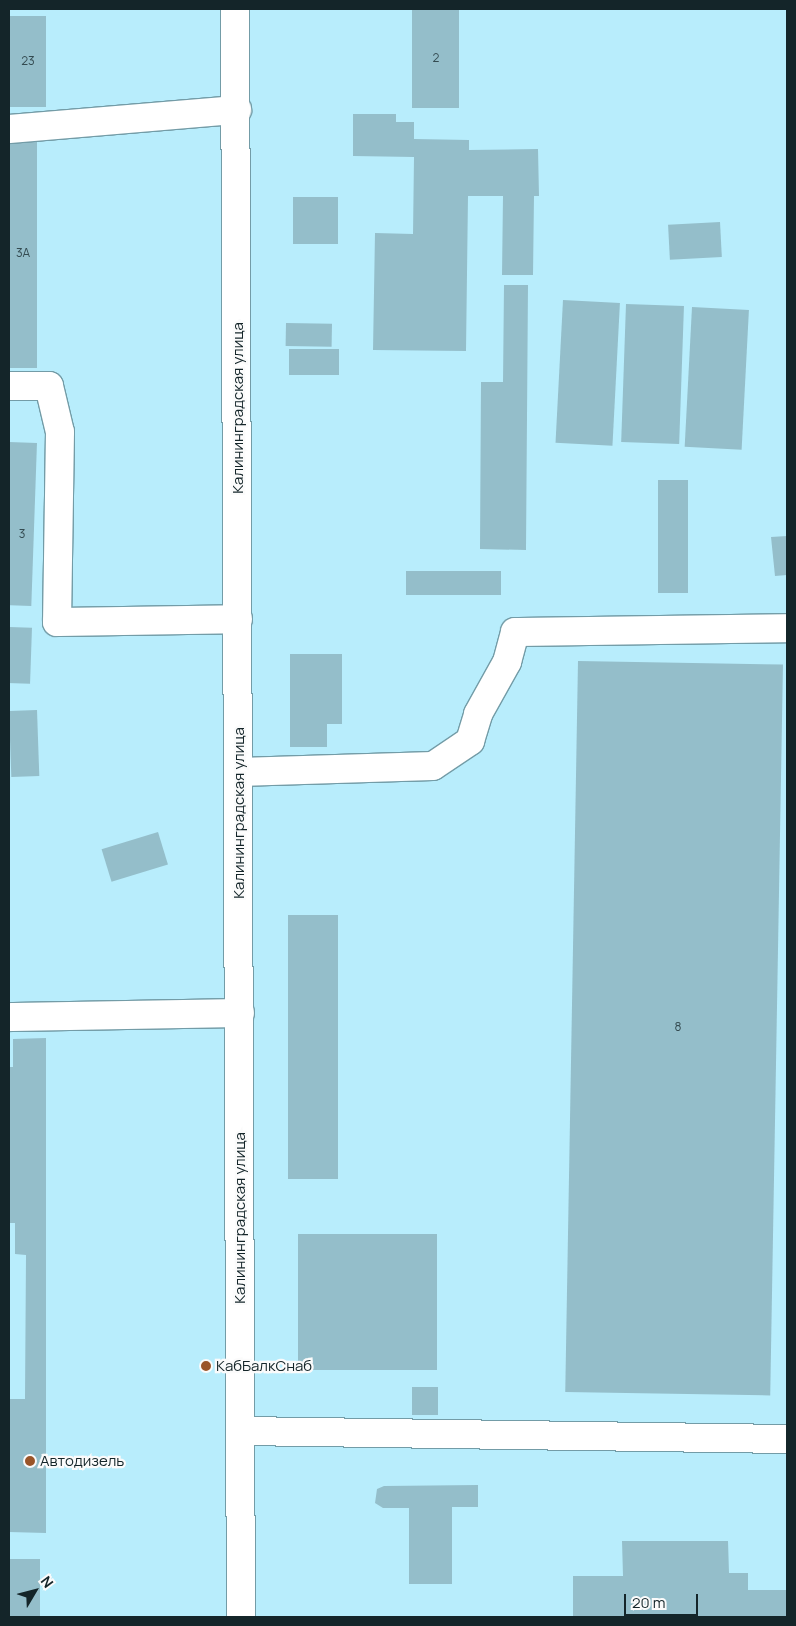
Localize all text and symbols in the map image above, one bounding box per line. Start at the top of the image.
house number: 2 [433,51,439,65]
house number: 23 [21,54,35,68]
house number: 3А [16,246,30,260]
street label: Калининградская улица [229,322,247,494]
house number: 3 [19,527,25,541]
street label: Калининградская улица [230,727,248,899]
house number: 8 [675,1020,681,1034]
street label: Калининградская улица [231,1132,249,1304]
place label: КабБалкСнаб [216,1357,312,1375]
marker: КабБалкСнаб [200,1360,212,1372]
place label: Автодизель [40,1452,124,1470]
marker: Автодизель [24,1455,36,1467]
north arrow [10,1566,60,1616]
text: N [37,1572,58,1591]
scale bar [626,1584,700,1616]
text: 20 m [632,1592,665,1613]

